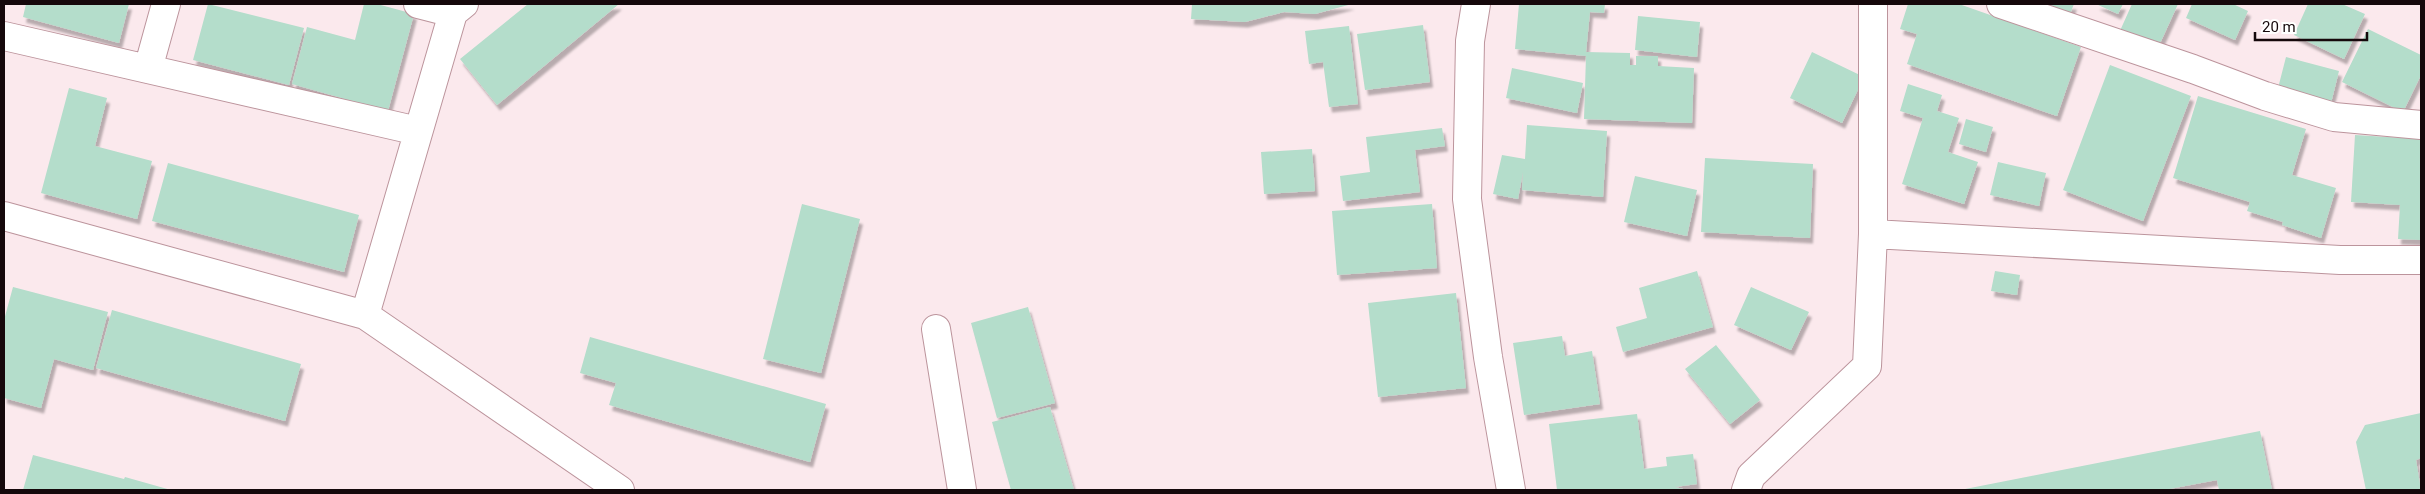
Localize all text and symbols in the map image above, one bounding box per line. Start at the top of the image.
scale bar [2255,10,2368,42]
text: 20 m [2262,18,2296,36]

